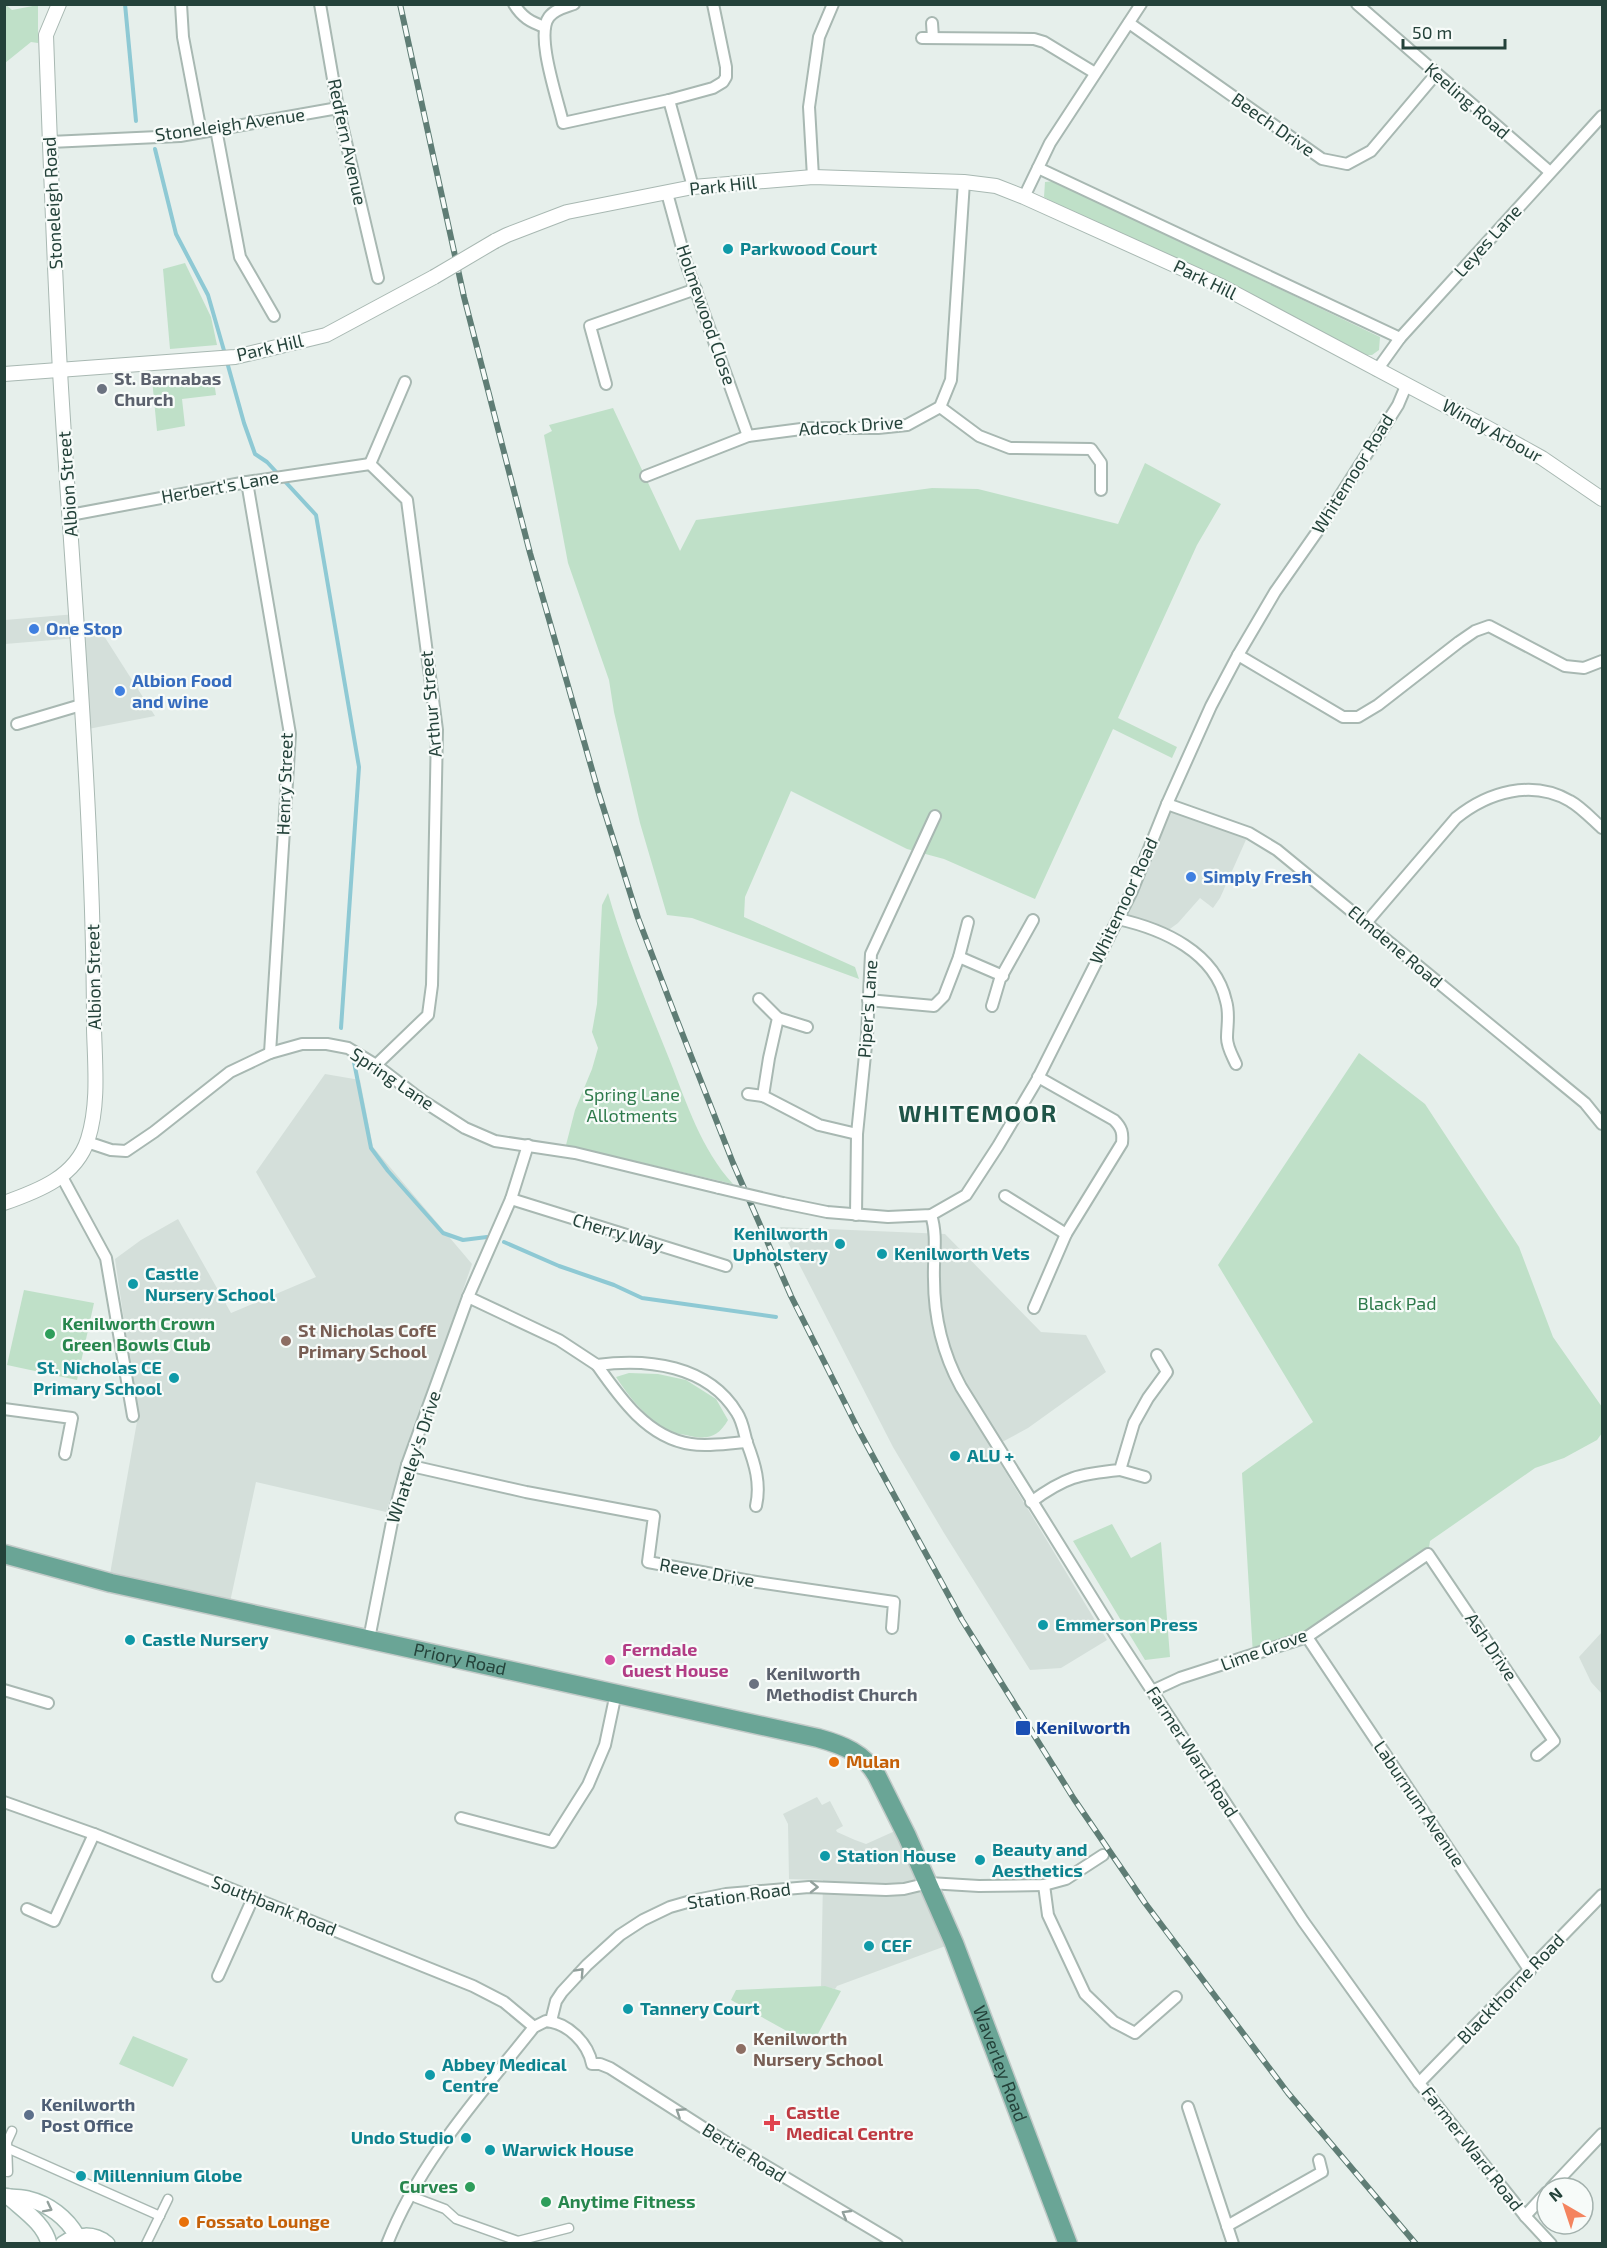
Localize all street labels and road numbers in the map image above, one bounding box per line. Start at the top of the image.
street label: Keeling Road [1421,57,1515,143]
street label: Redfern Avenue [324,76,372,207]
street label: Beech Drive [1228,87,1319,161]
street label: Stoneleigh Avenue [154,103,306,145]
street label: Stoneleigh Road [38,136,66,270]
street label: Park Hill [688,170,758,199]
street label: Leyes Lane [1449,199,1526,281]
street label: Holmewood Close [673,241,741,388]
street label: Park Hill [1170,254,1241,304]
street label: Park Hill [234,329,306,365]
street label: Windy Arbour [1438,394,1547,467]
street label: Adcock Drive [798,410,904,440]
street label: Whitemoor Road [1307,410,1398,537]
street label: Albion Street [52,430,82,538]
street label: Herbert's Lane [159,465,280,507]
street label: Arthur Street [414,650,446,758]
street label: Henry Street [271,732,297,836]
street label: Whitemoor Road [1084,834,1162,967]
street label: Elmdene Road [1344,900,1447,992]
street label: Albion Street [81,924,105,1030]
street label: Piper's Lane [853,959,881,1059]
street label: Spring Lane [347,1042,439,1114]
street label: Cherry Way [570,1208,667,1256]
street label: Whateley's Drive [381,1388,445,1526]
street label: Reeve Drive [658,1553,756,1591]
street label: Ash Drive [1461,1608,1523,1685]
street label: Lime Grove [1217,1623,1310,1675]
street label: Priory Road [412,1638,509,1679]
street label: Farmer Ward Road [1142,1682,1243,1821]
street label: Laburnum Avenue [1370,1736,1470,1871]
street label: Southbank Road [209,1870,340,1940]
street label: Station Road [686,1877,792,1913]
street label: Blackthorne Road [1452,1929,1568,2048]
street label: Waverley Road [969,2002,1033,2125]
street label: Farmer Ward Road [1417,2082,1528,2215]
street label: Bertie Road [699,2118,790,2187]

